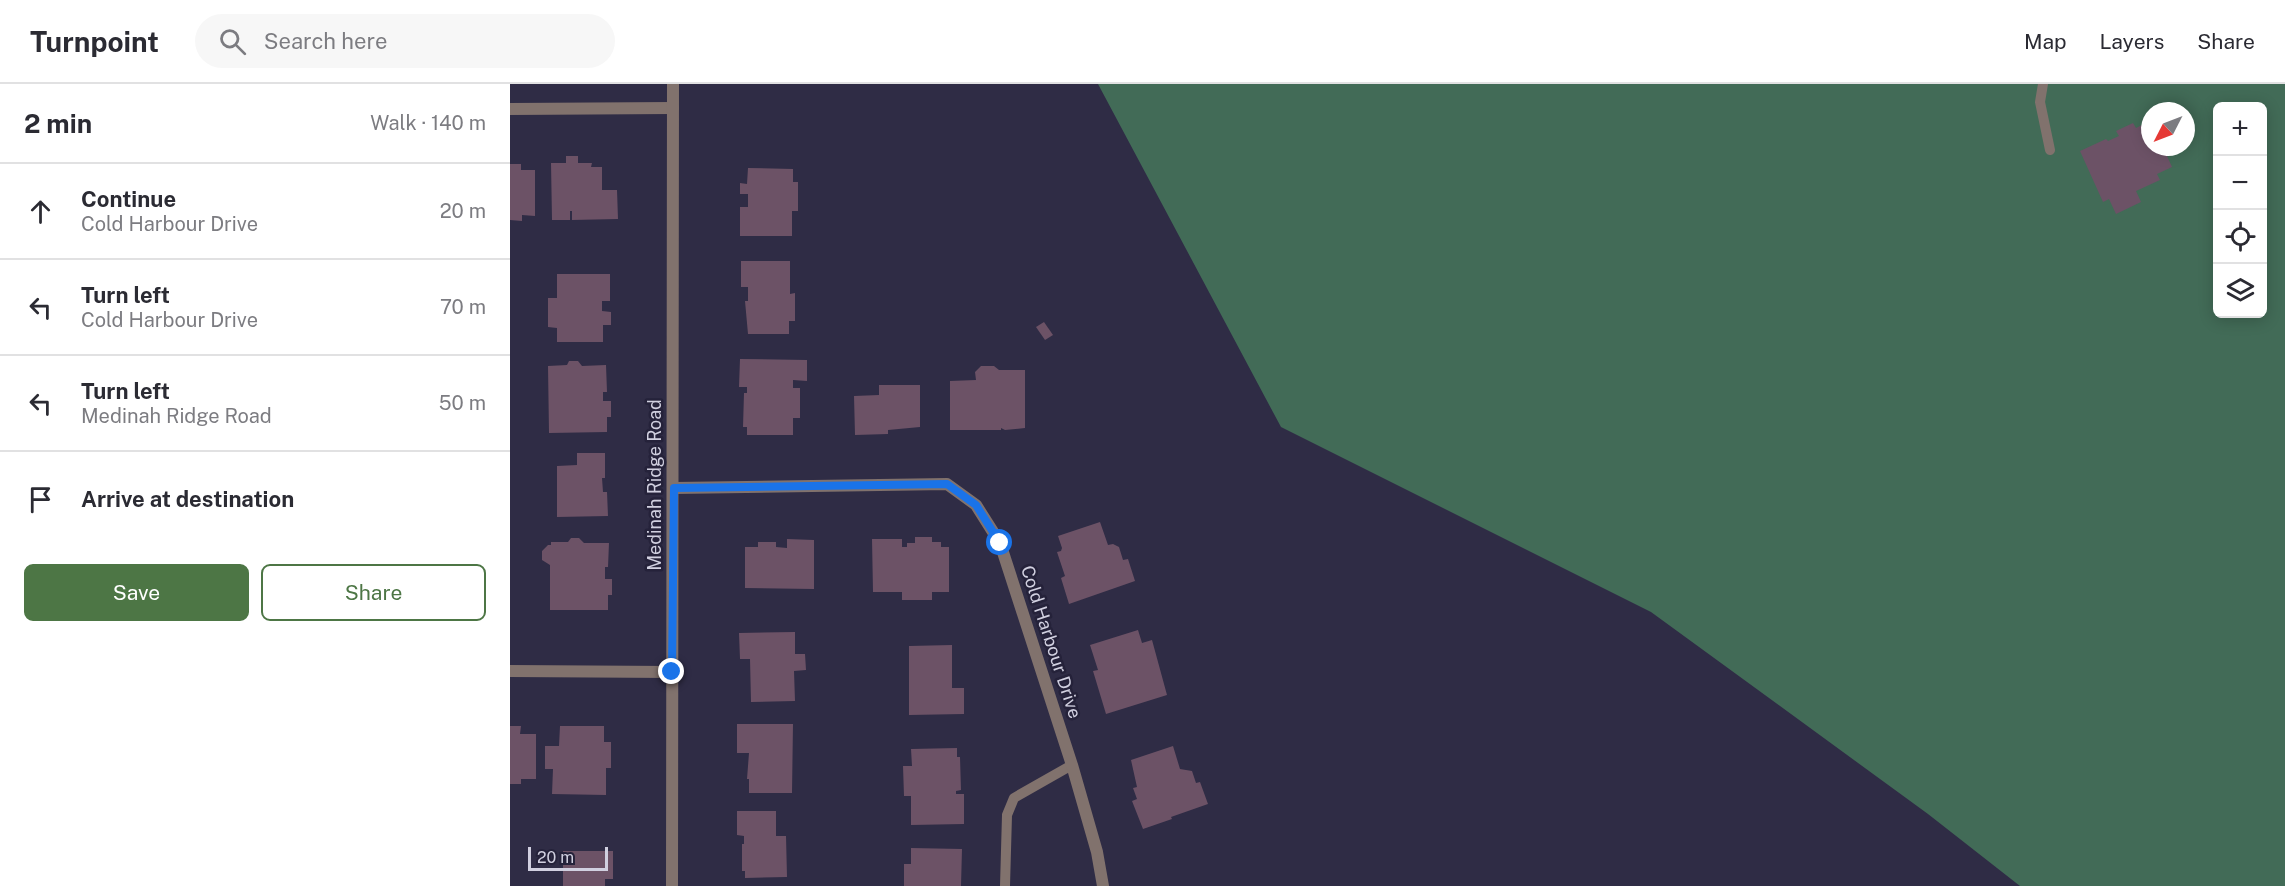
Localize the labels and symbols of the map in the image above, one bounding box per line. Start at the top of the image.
north arrow [2141,102,2195,156]
street label: Medinah Ridge Road [644,399,665,571]
route start [986,529,1012,555]
street label: Cold Harbour Drive [1017,563,1086,721]
route end [658,658,684,684]
scale bar [528,844,608,872]

